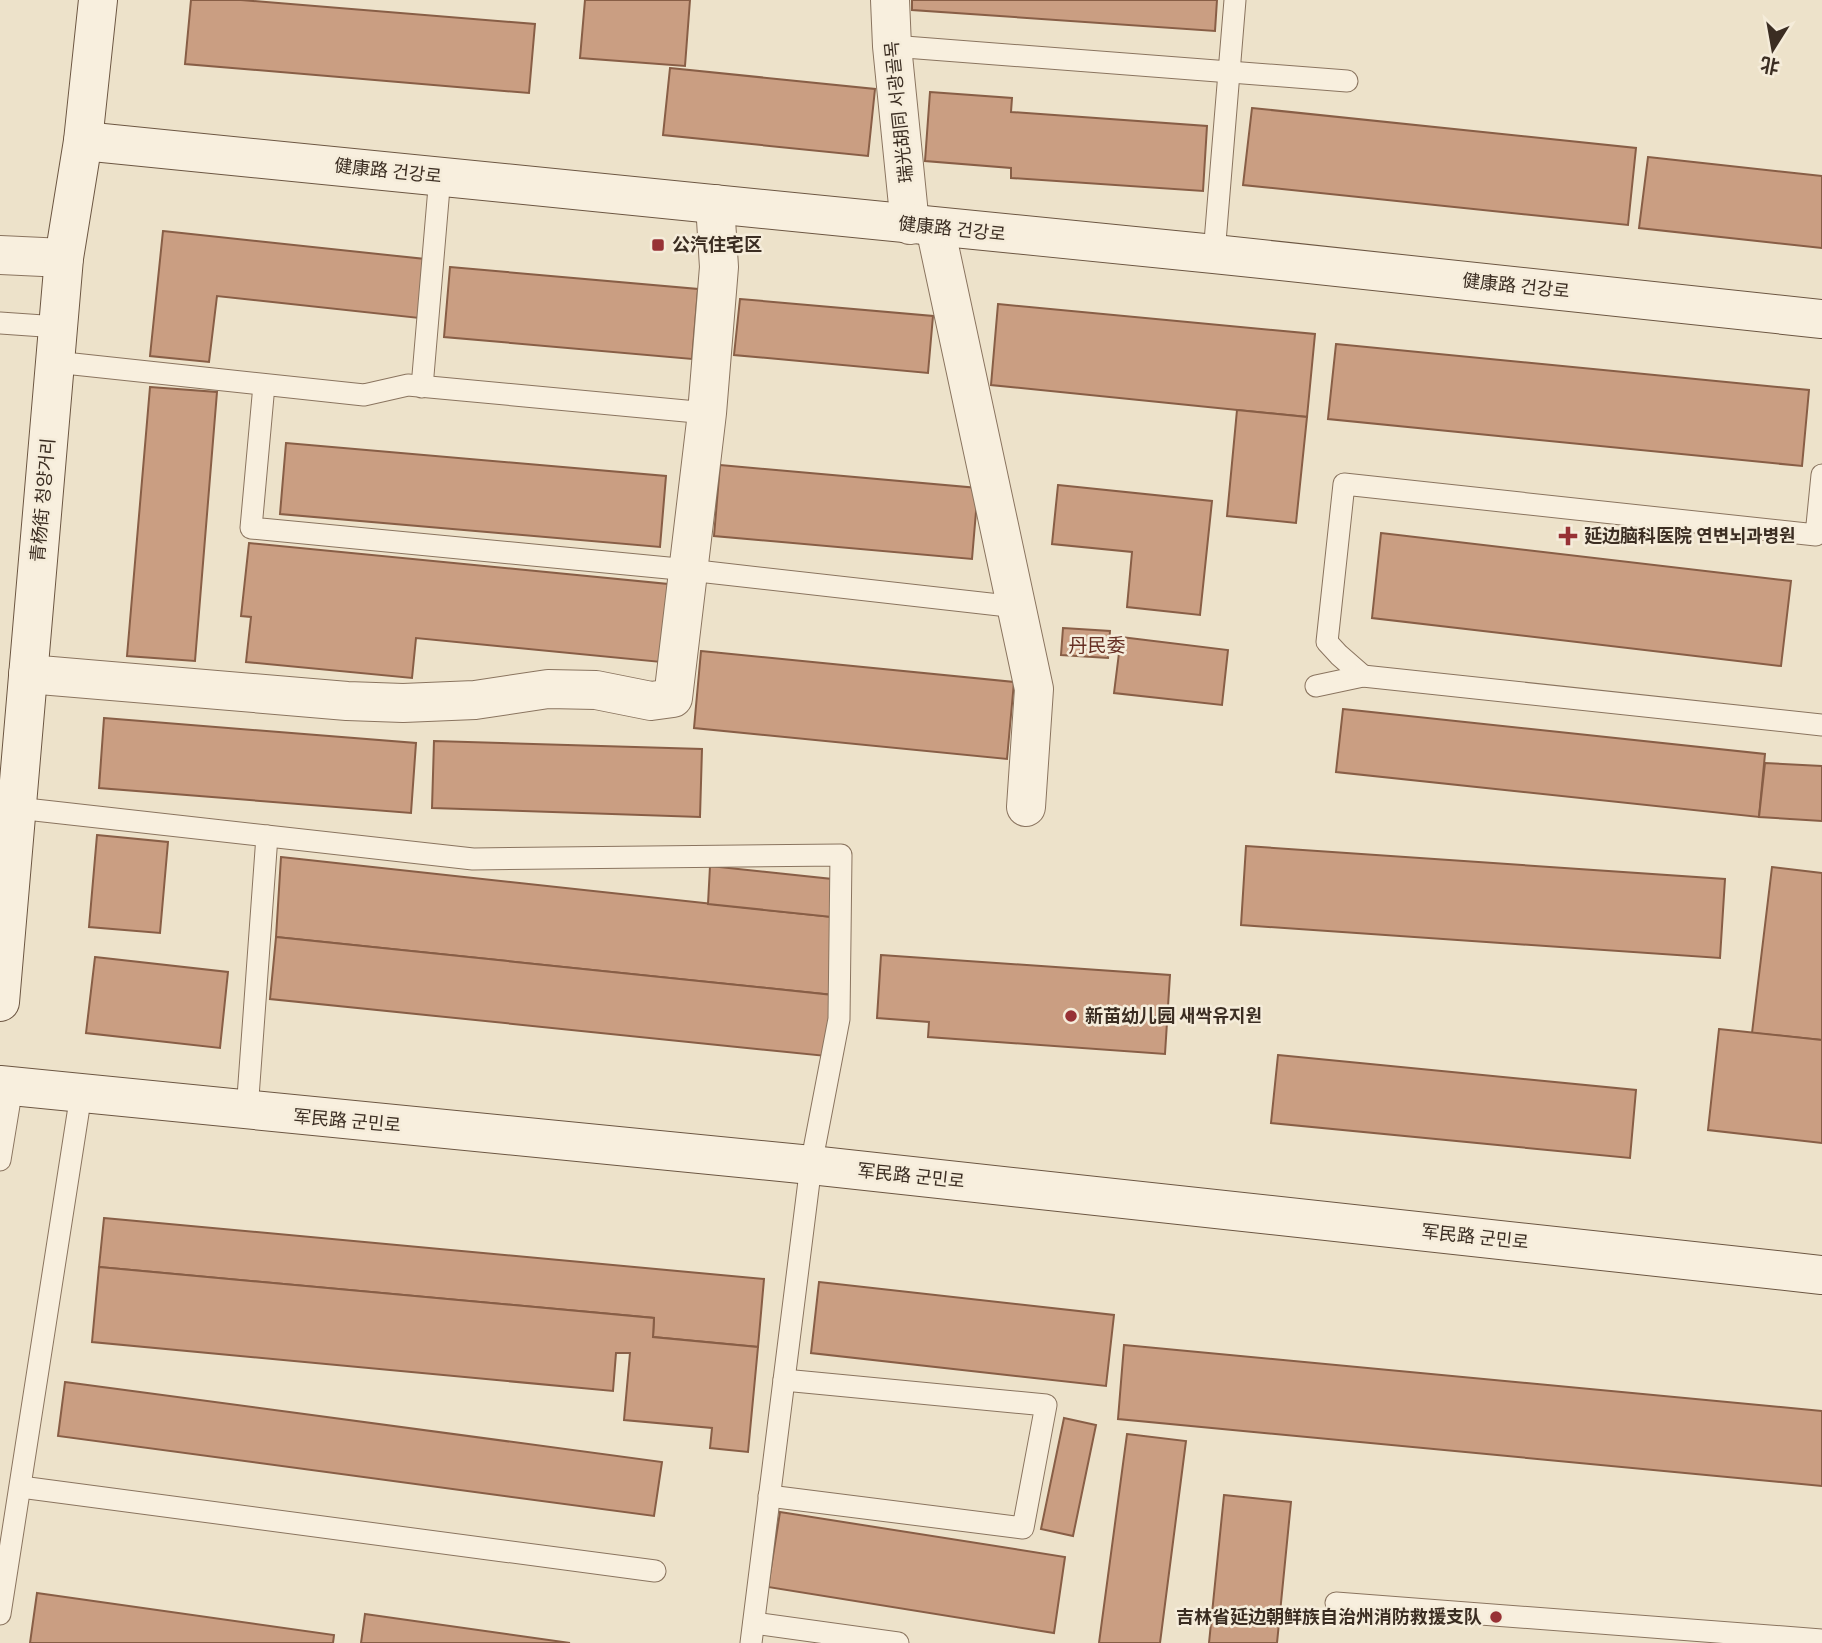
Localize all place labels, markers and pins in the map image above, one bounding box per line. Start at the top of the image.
place label: 公汽住宅区 [672,233,762,256]
marker: 公汽住宅区 [650,237,666,253]
place label: 延边脑科医院 연변뇌과병원 [1584,524,1796,547]
marker: 延边脑科医院 연변뇌과병원 [1558,526,1578,546]
place label: 新苗幼儿园 새싹유지원 [1085,1004,1262,1027]
marker: 新苗幼儿园 새싹유지원 [1063,1008,1079,1024]
place label: 吉林省延边朝鲜族自治州消防救援支队 [1176,1605,1482,1628]
marker: 吉林省延边朝鲜族自治州消防救援支队 [1488,1609,1504,1625]

